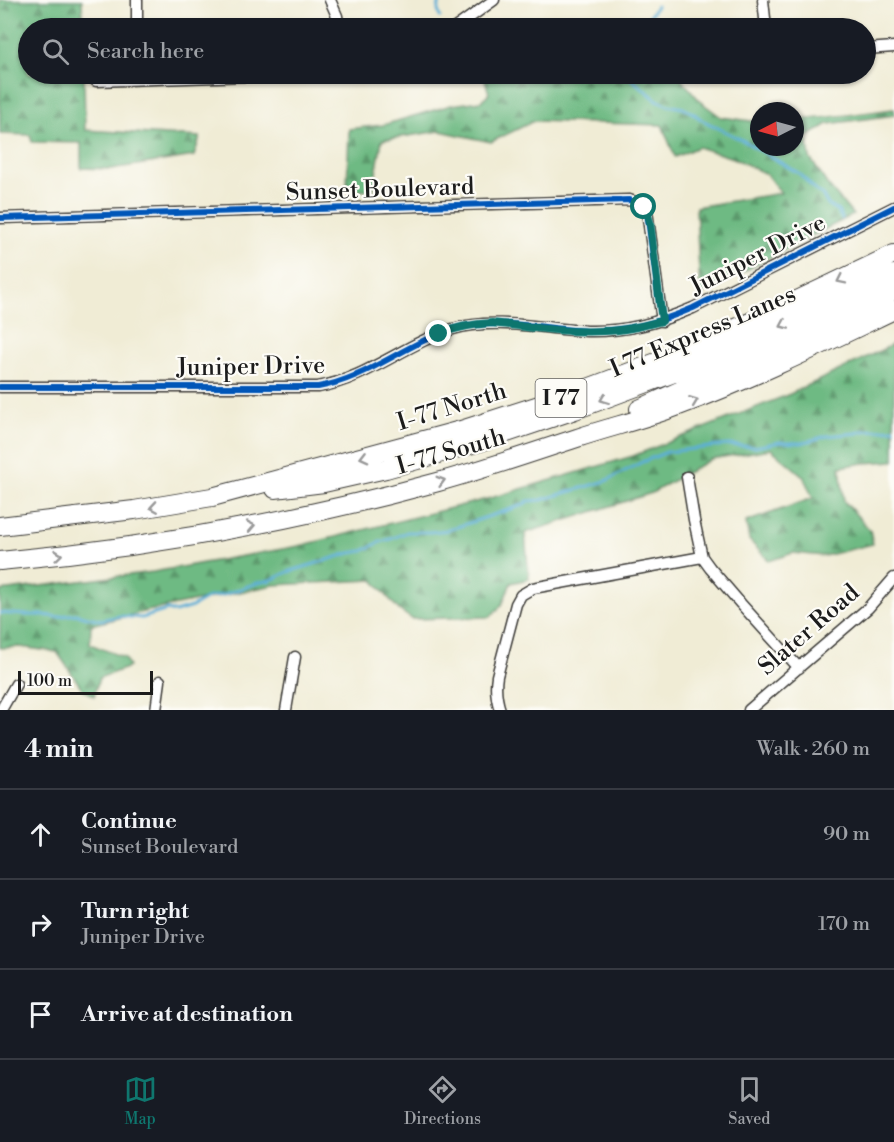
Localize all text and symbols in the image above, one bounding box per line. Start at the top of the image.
search box [18,18,876,84]
icon: search [39,35,72,68]
text: Search here [87,38,204,65]
north arrow [750,102,804,156]
street label: Sunset Boulevard [285,172,475,208]
route start [630,193,656,219]
street label: Juniper Drive [684,208,831,303]
one-way arrow [837,273,848,284]
street label: I 77 Express Lanes [606,279,800,385]
one-way arrow [780,318,791,330]
route end [425,320,451,346]
street label: Juniper Drive [175,351,326,383]
street label: I-77 North [394,376,510,438]
road number: I 77 [536,379,586,417]
one-way arrow [599,392,610,405]
one-way arrow [687,396,698,408]
street label: I-77 South [393,422,509,482]
one-way arrow [359,449,369,462]
one-way arrow [435,476,445,488]
one-way arrow [150,500,160,513]
one-way arrow [246,520,256,533]
one-way arrow [54,550,63,562]
street label: Slater Road [752,578,866,682]
scale bar [18,668,153,696]
text: 100 m [27,671,72,691]
text: 4 min [24,733,94,765]
text: Walk · 260 m [757,737,870,762]
text: Continue [81,808,177,835]
icon: ahead [24,818,57,851]
text: 90 m [823,822,870,847]
text: Sunset Boulevard [81,835,238,860]
text: Turn right [81,898,189,925]
icon: right [24,908,57,941]
text: 170 m [818,912,870,937]
text: Juniper Drive [81,925,205,950]
icon: arrive [24,998,57,1031]
text: Arrive at destination [81,1001,293,1028]
tab: Map [124,1073,157,1129]
tab: Directions [404,1073,481,1129]
tab: Saved [728,1073,770,1129]

